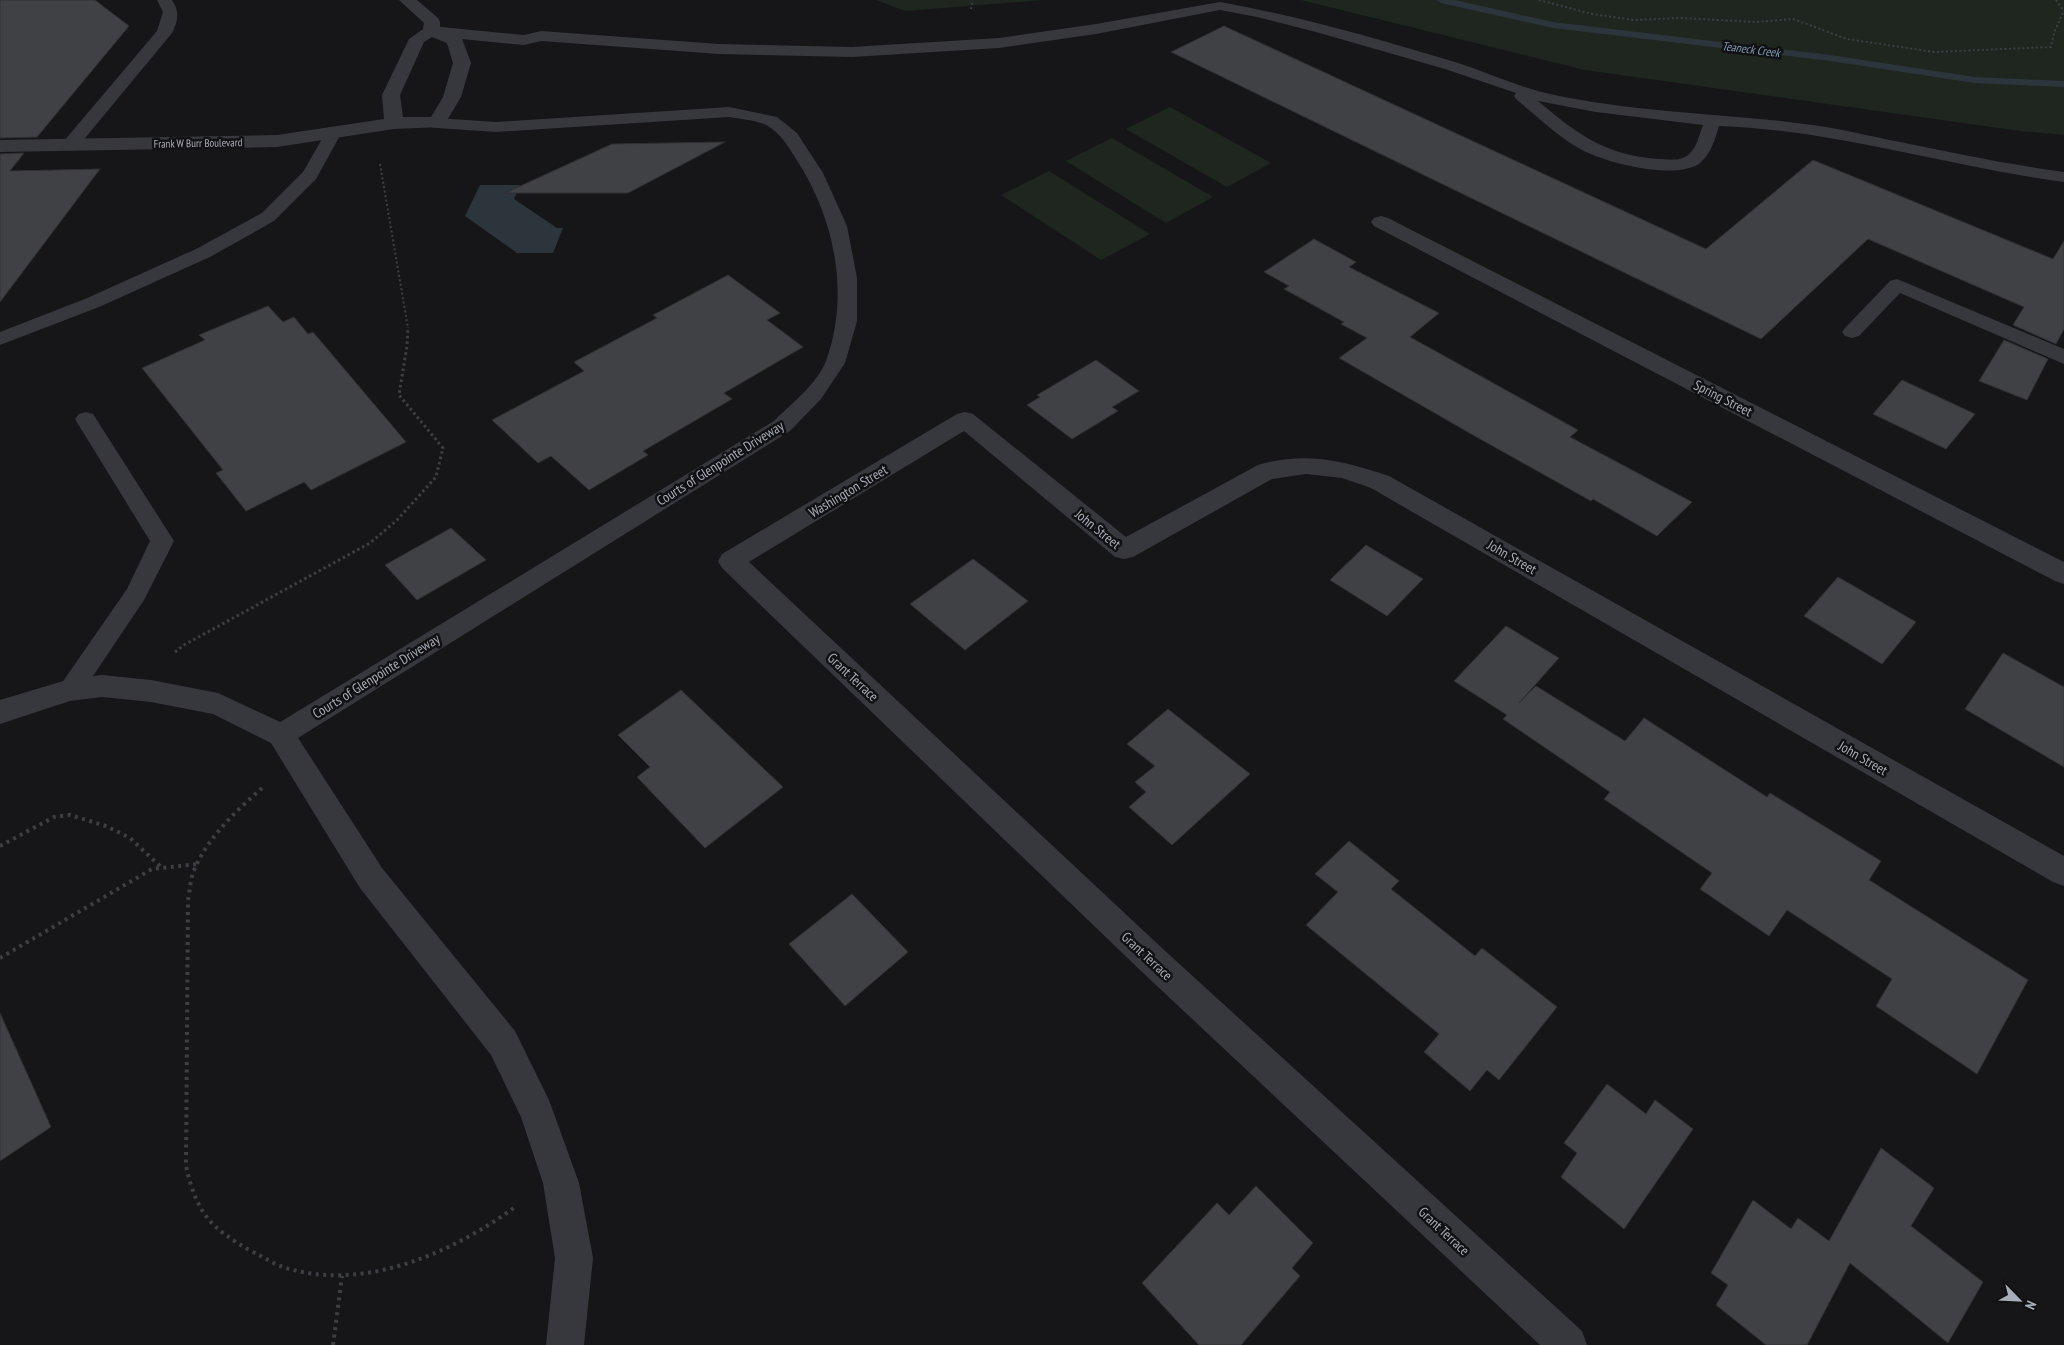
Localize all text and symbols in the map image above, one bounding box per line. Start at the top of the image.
water label: Teaneck Creek [1721,38,1782,60]
street label: Frank W Burr Boulevard [153,135,243,151]
street label: Spring Street [1691,376,1755,420]
street label: Courts of Glenpointe Driveway [653,416,788,509]
street label: Washington Street [805,460,891,522]
street label: John Street [1071,504,1125,553]
street label: John Street [1483,535,1540,578]
street label: Courts of Glenpointe Driveway [309,629,444,722]
street label: Grant Terrace [824,649,882,705]
street label: John Street [1834,736,1891,779]
street label: Grant Terrace [1118,928,1176,984]
street label: Grant Terrace [1415,1203,1473,1259]
north arrow [1994,1275,2044,1325]
text: N [2021,1298,2041,1312]

